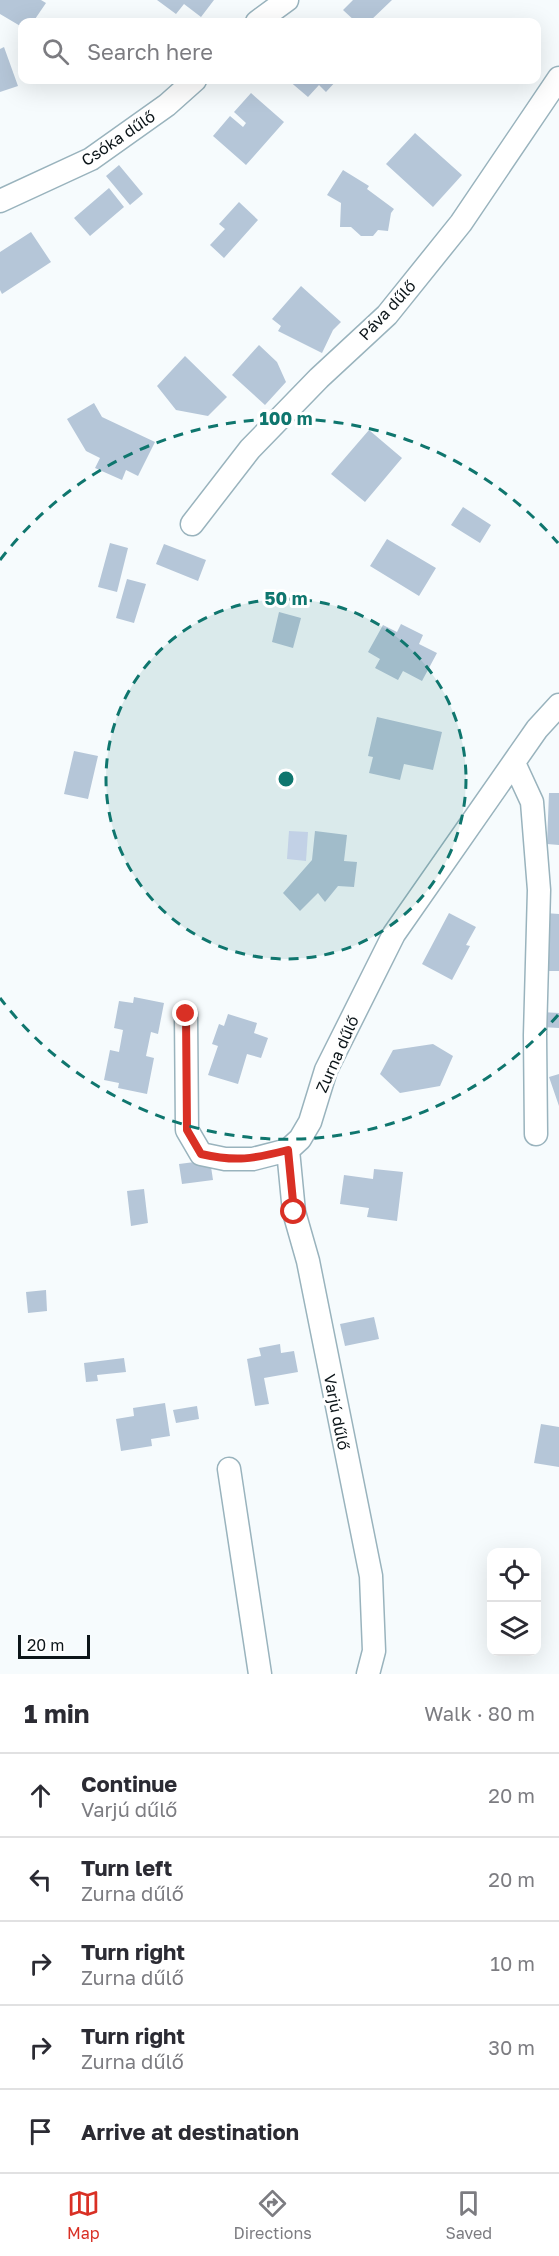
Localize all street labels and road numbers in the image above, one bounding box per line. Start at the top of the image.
street label: Csóka dűlő [77,106,159,170]
street label: Páva dűlő [354,276,420,344]
street label: Zurna dűlő [311,1012,363,1096]
street label: Varjú dűlő [320,1372,354,1452]

